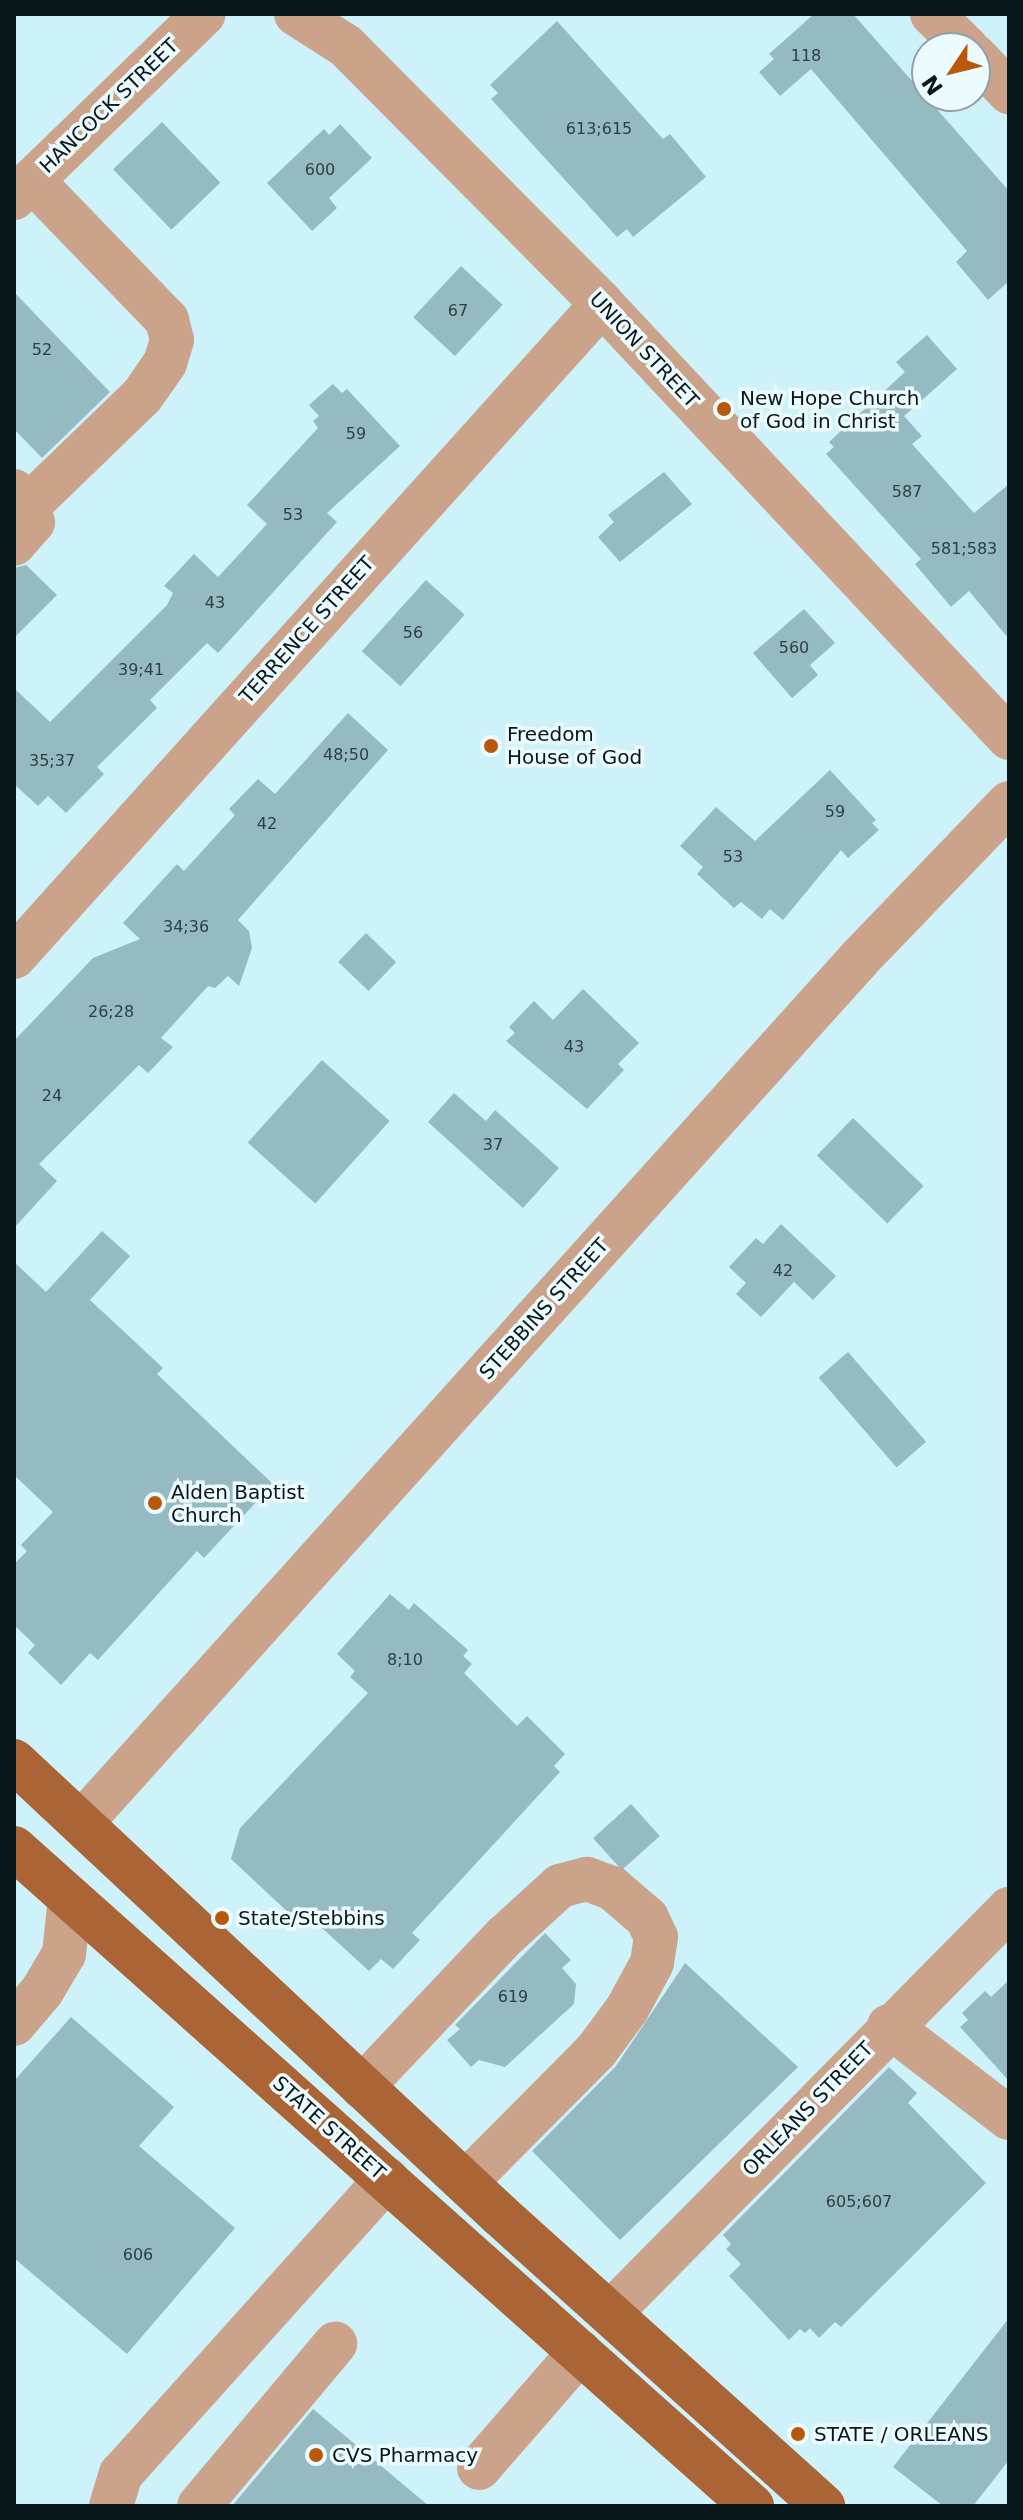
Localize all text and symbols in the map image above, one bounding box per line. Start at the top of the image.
north arrow [911,32,991,112]
street label: HANCOCK STREET [35,34,183,178]
house number: 118 [791,46,821,66]
text: N [917,70,948,100]
house number: 613;615 [566,119,632,139]
house number: 600 [305,160,335,180]
street label: UNION STREET [584,287,704,413]
house number: 67 [448,301,468,321]
house number: 52 [32,340,52,360]
place label: New Hope Church of God in Christ [740,386,919,433]
marker: New Hope Church of God in Christ [715,400,733,418]
house number: 59 [346,424,366,444]
house number: 587 [892,482,922,502]
house number: 53 [283,505,303,525]
house number: 581;583 [931,539,997,559]
street label: TERRENCE STREET [235,552,379,708]
house number: 43 [205,593,225,613]
house number: 56 [403,623,423,643]
house number: 560 [779,638,809,658]
house number: 39;41 [118,660,164,680]
place label: Freedom House of God [507,722,642,769]
marker: Freedom House of God [482,737,500,755]
house number: 48;50 [323,745,369,765]
house number: 35;37 [29,751,75,771]
house number: 59 [825,802,845,822]
house number: 42 [257,814,277,834]
house number: 53 [723,847,743,867]
house number: 34;36 [163,917,209,937]
house number: 26;28 [88,1002,134,1022]
house number: 43 [564,1037,584,1057]
house number: 24 [42,1086,62,1106]
house number: 37 [483,1135,503,1155]
street label: STEBBINS STREET [474,1234,614,1384]
house number: 42 [773,1261,793,1281]
place label: Alden Baptist Church [171,1480,305,1527]
marker: Alden Baptist Church [146,1494,164,1512]
house number: 8;10 [387,1650,423,1670]
place label: State/Stebbins [238,1906,385,1930]
marker: State/Stebbins [213,1909,231,1927]
house number: 619 [498,1987,528,2007]
street label: ORLEANS STREET [738,2037,878,2181]
street label: STATE STREET [268,2071,390,2185]
house number: 605;607 [826,2192,892,2212]
house number: 606 [123,2245,153,2265]
place label: STATE / ORLEANS [814,2422,989,2446]
marker: STATE / ORLEANS [789,2425,807,2443]
place label: CVS Pharmacy [332,2443,478,2467]
marker: CVS Pharmacy [307,2446,325,2464]

